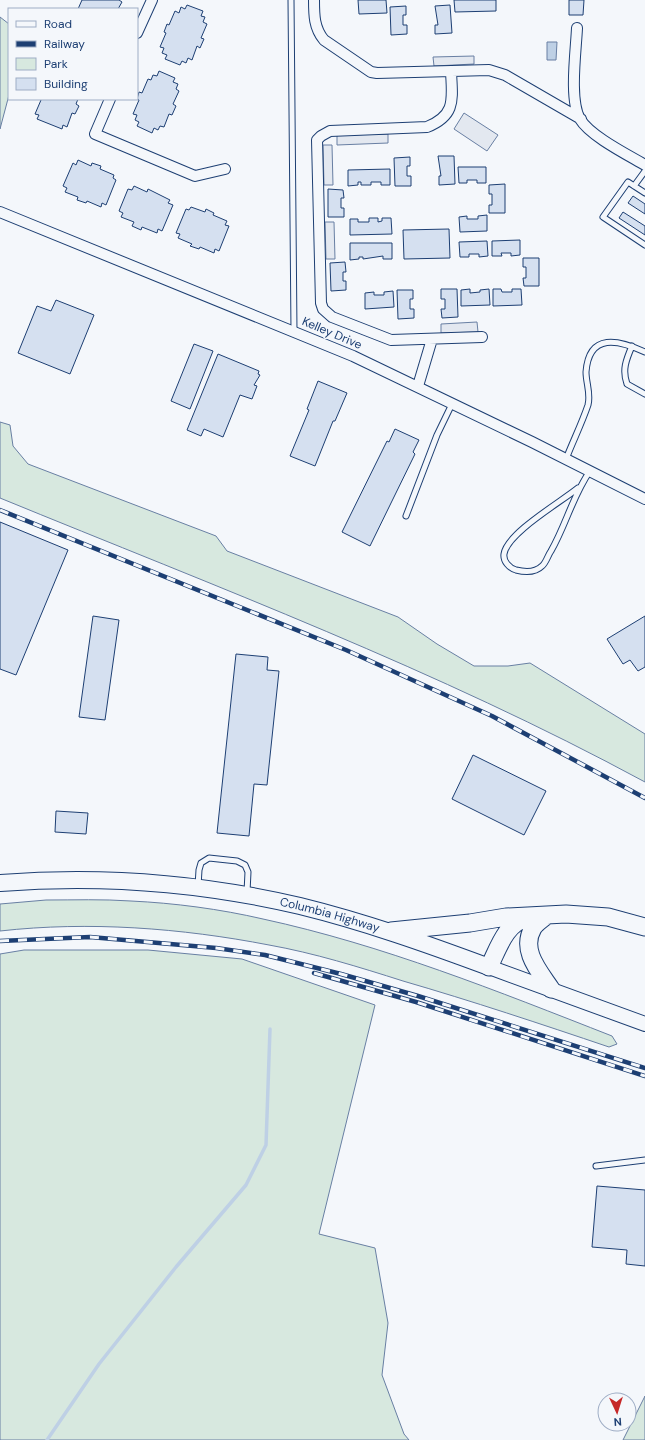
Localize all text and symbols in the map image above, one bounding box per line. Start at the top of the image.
legend [8,8,138,100]
text: Road [44,16,72,32]
text: Railway [44,36,85,52]
text: Park [44,56,68,72]
text: Building [44,76,88,92]
street label: Kelley Drive [300,313,365,353]
street label: Columbia Highway [278,894,382,936]
north arrow [597,1392,637,1432]
text: N [613,1415,622,1429]

